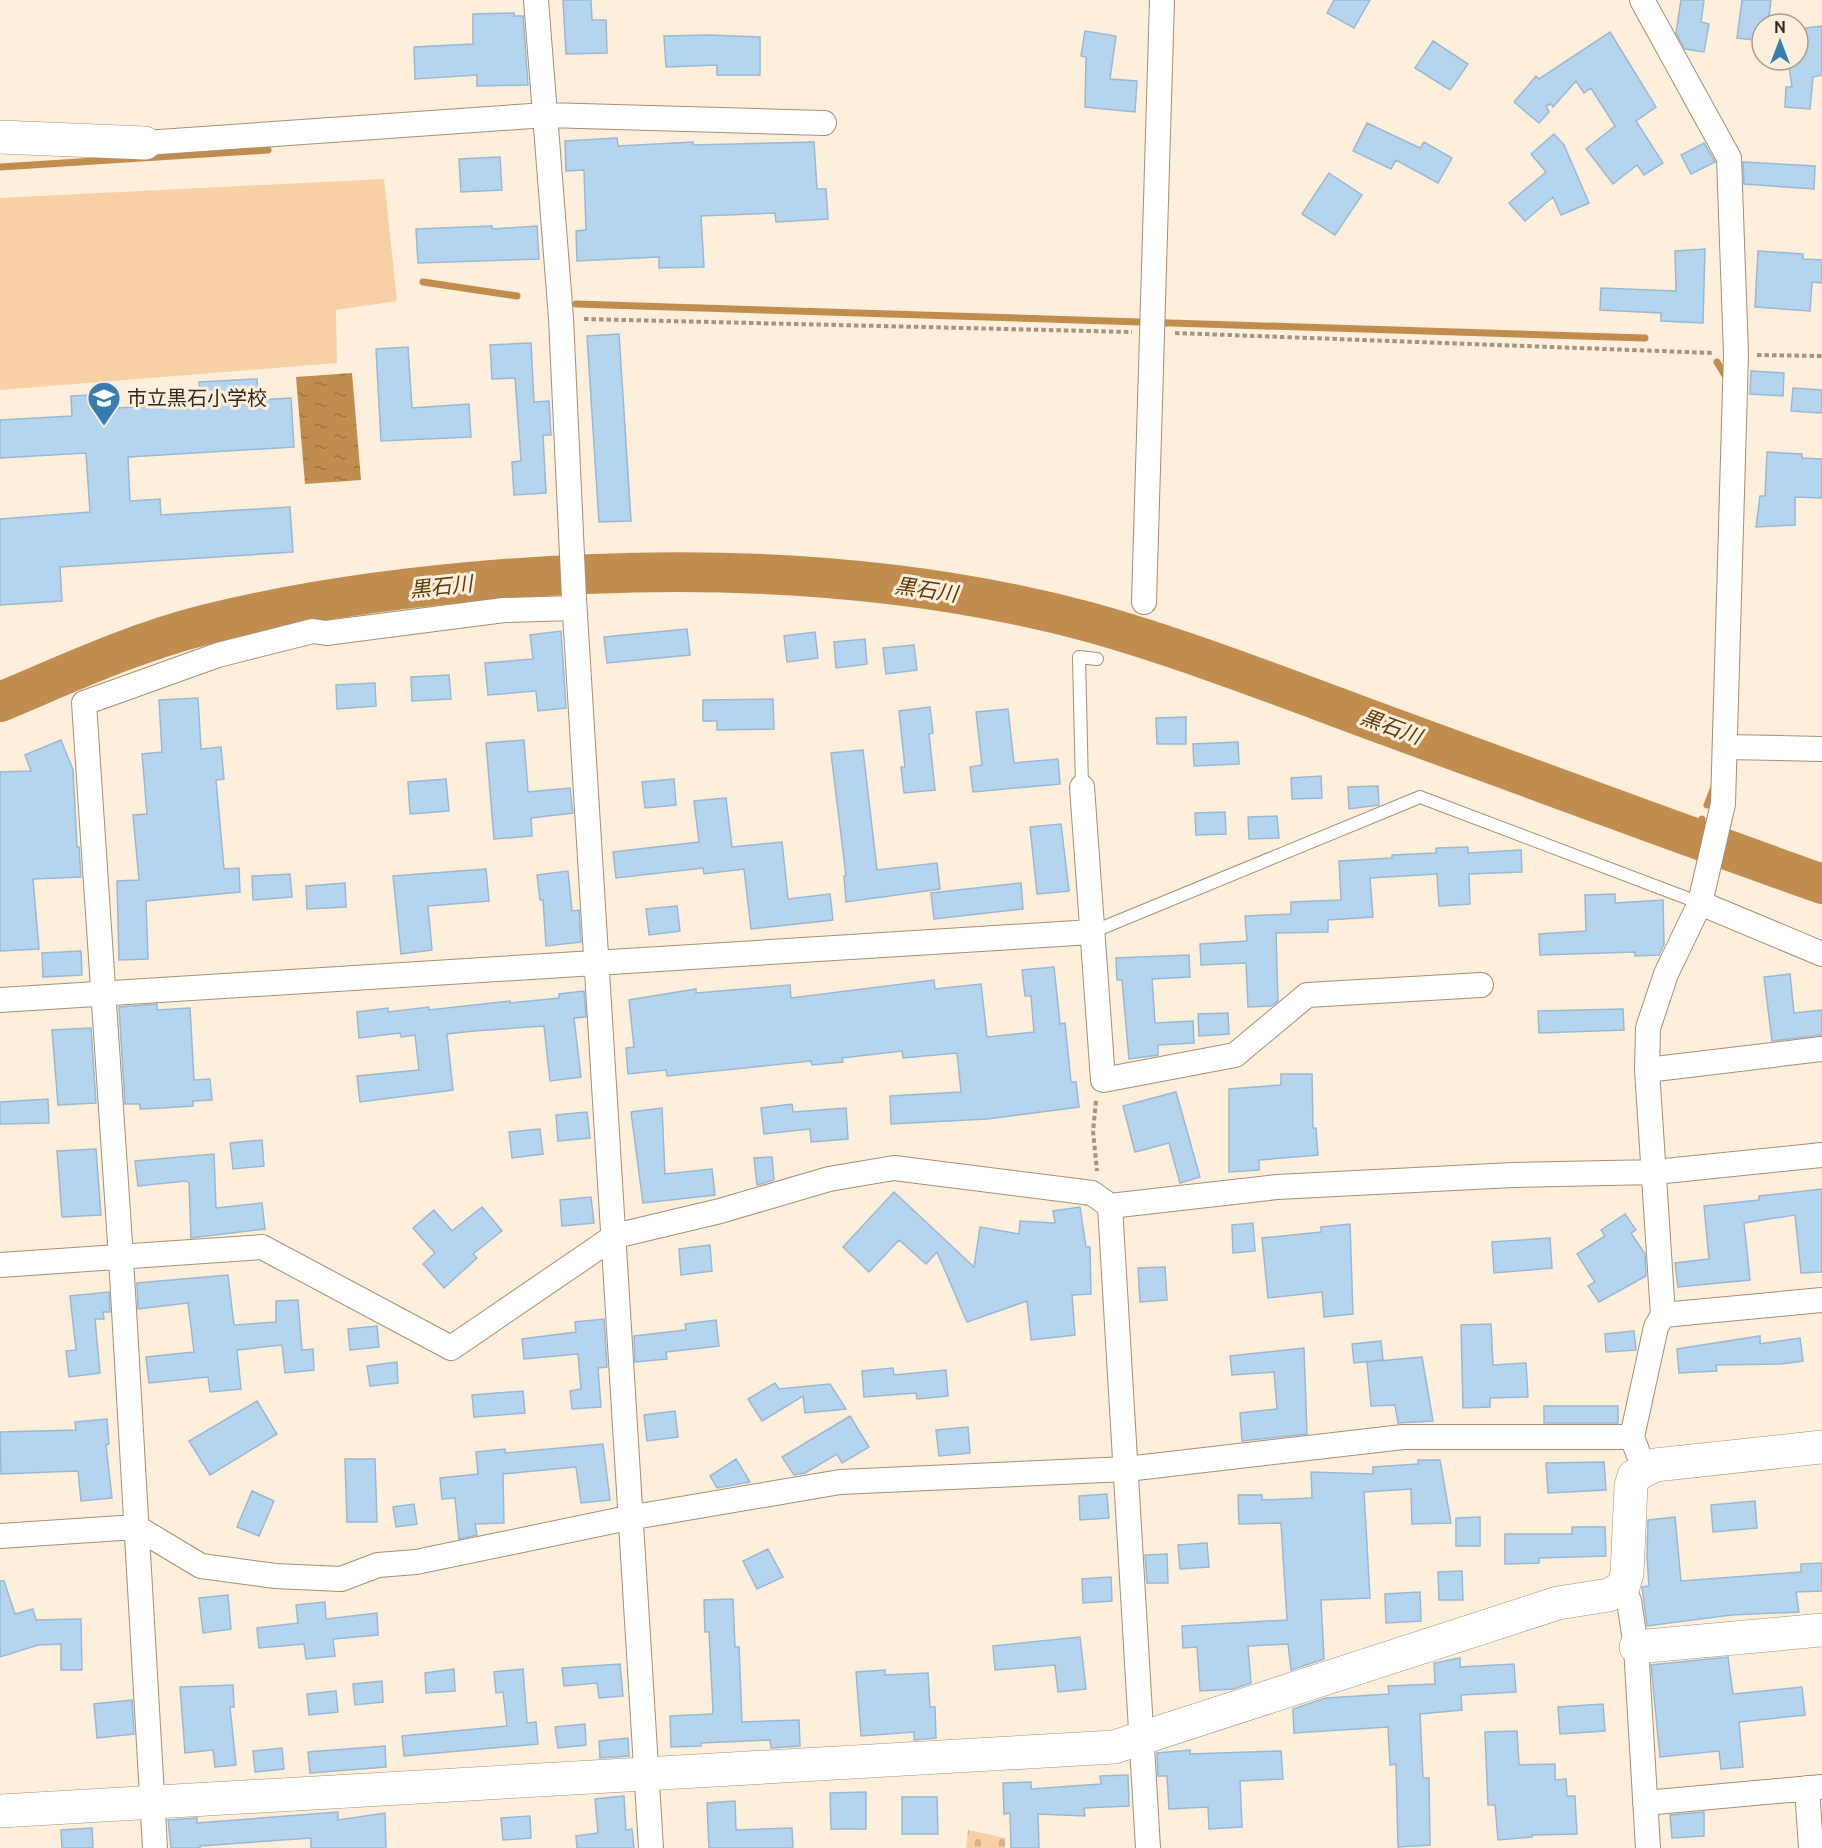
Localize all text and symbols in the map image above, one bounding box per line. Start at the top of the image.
north arrow [1750,12,1810,72]
text: N [1774,18,1786,36]
school or university icon: 市立黒石小学校 [86,380,122,427]
place label: 市立黒石小学校 [127,386,267,409]
water label: 黒石川 [408,571,475,601]
water label: 黒石川 [893,573,961,606]
water label: 黒石川 [1358,704,1427,749]

